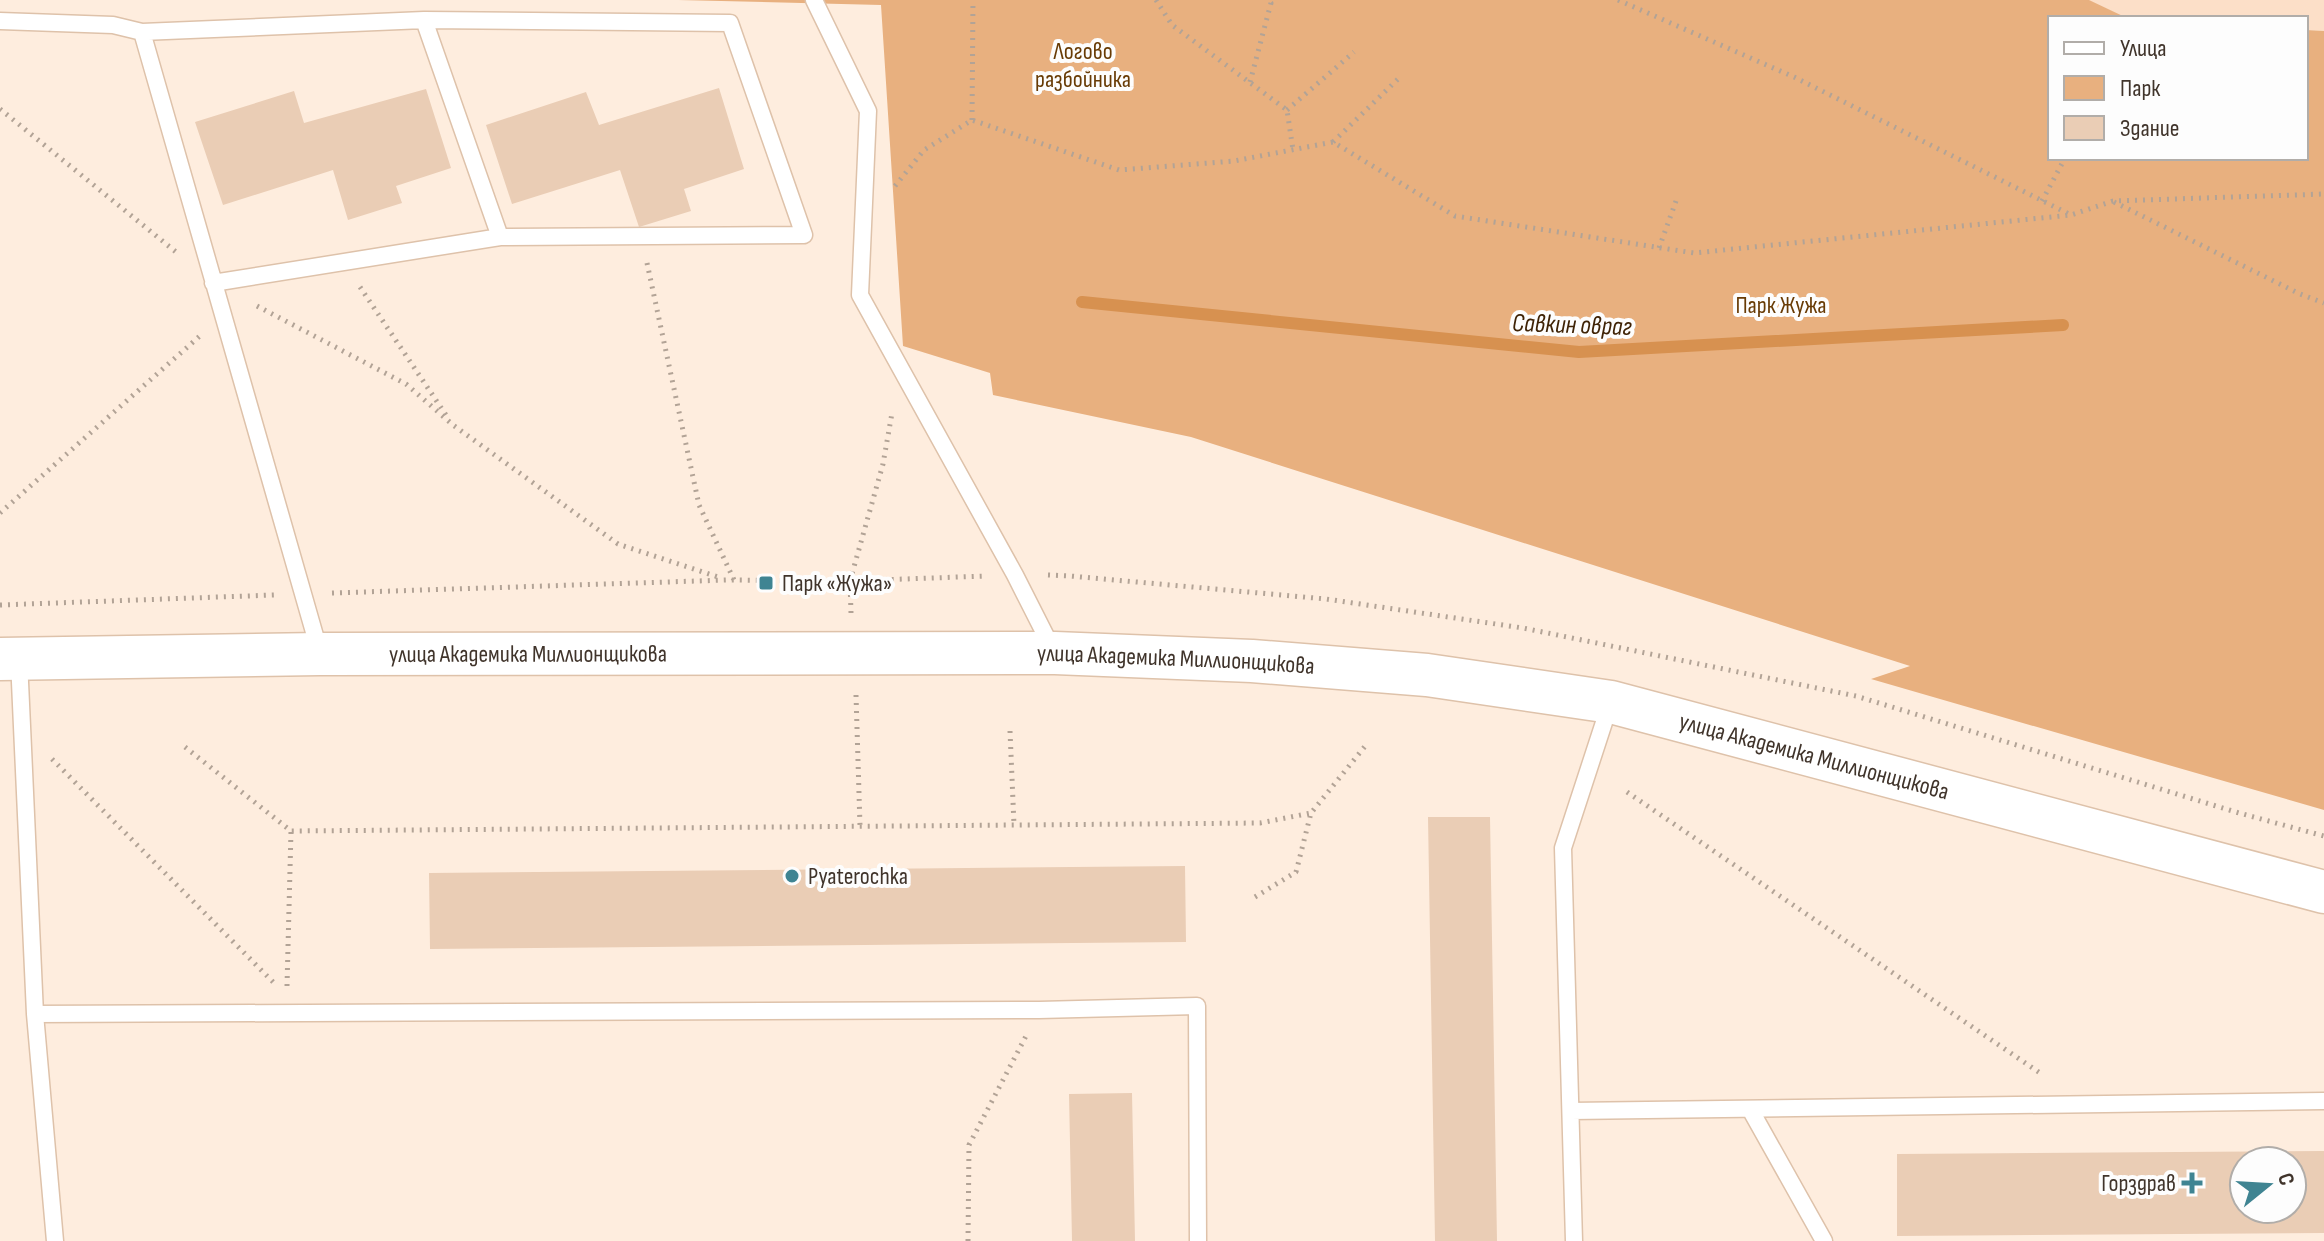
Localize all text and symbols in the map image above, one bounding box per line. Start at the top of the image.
legend [2048,16,2308,160]
text: Улица [2120,34,2166,63]
park label: Логово разбойника [1035,37,1131,94]
text: Парк [2120,74,2161,103]
text: Здание [2120,114,2179,143]
park label: Парк Жужа [1735,291,1827,320]
water label: Савкин овраг [1512,308,1633,343]
place label: Парк «Жужа» [782,569,892,598]
marker: Парк «Жужа» [757,574,775,592]
street label: улица Академика Миллионщикова [1037,639,1316,681]
street label: улица Академика Миллионщикова [389,640,667,669]
street label: улица Академика Миллионщикова [1676,707,1952,806]
place label: Pyaterochka [808,862,908,891]
marker: Pyaterochka [783,867,801,885]
north arrow [2228,1145,2308,1225]
place label: Горздрав [2101,1169,2176,1198]
text: С [2271,1170,2300,1189]
marker: Горздрав [2183,1174,2201,1192]

